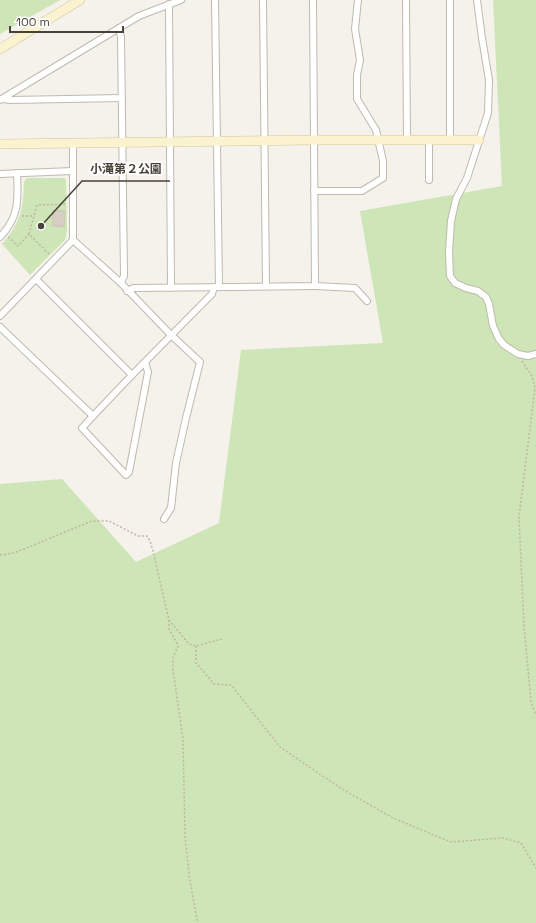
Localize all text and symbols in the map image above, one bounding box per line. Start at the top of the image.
scale bar [10,8,123,34]
text: 100 m [16,14,50,30]
callout: 小滝第２公園 [82,157,170,181]
text: 小滝第２公園 [90,161,162,177]

